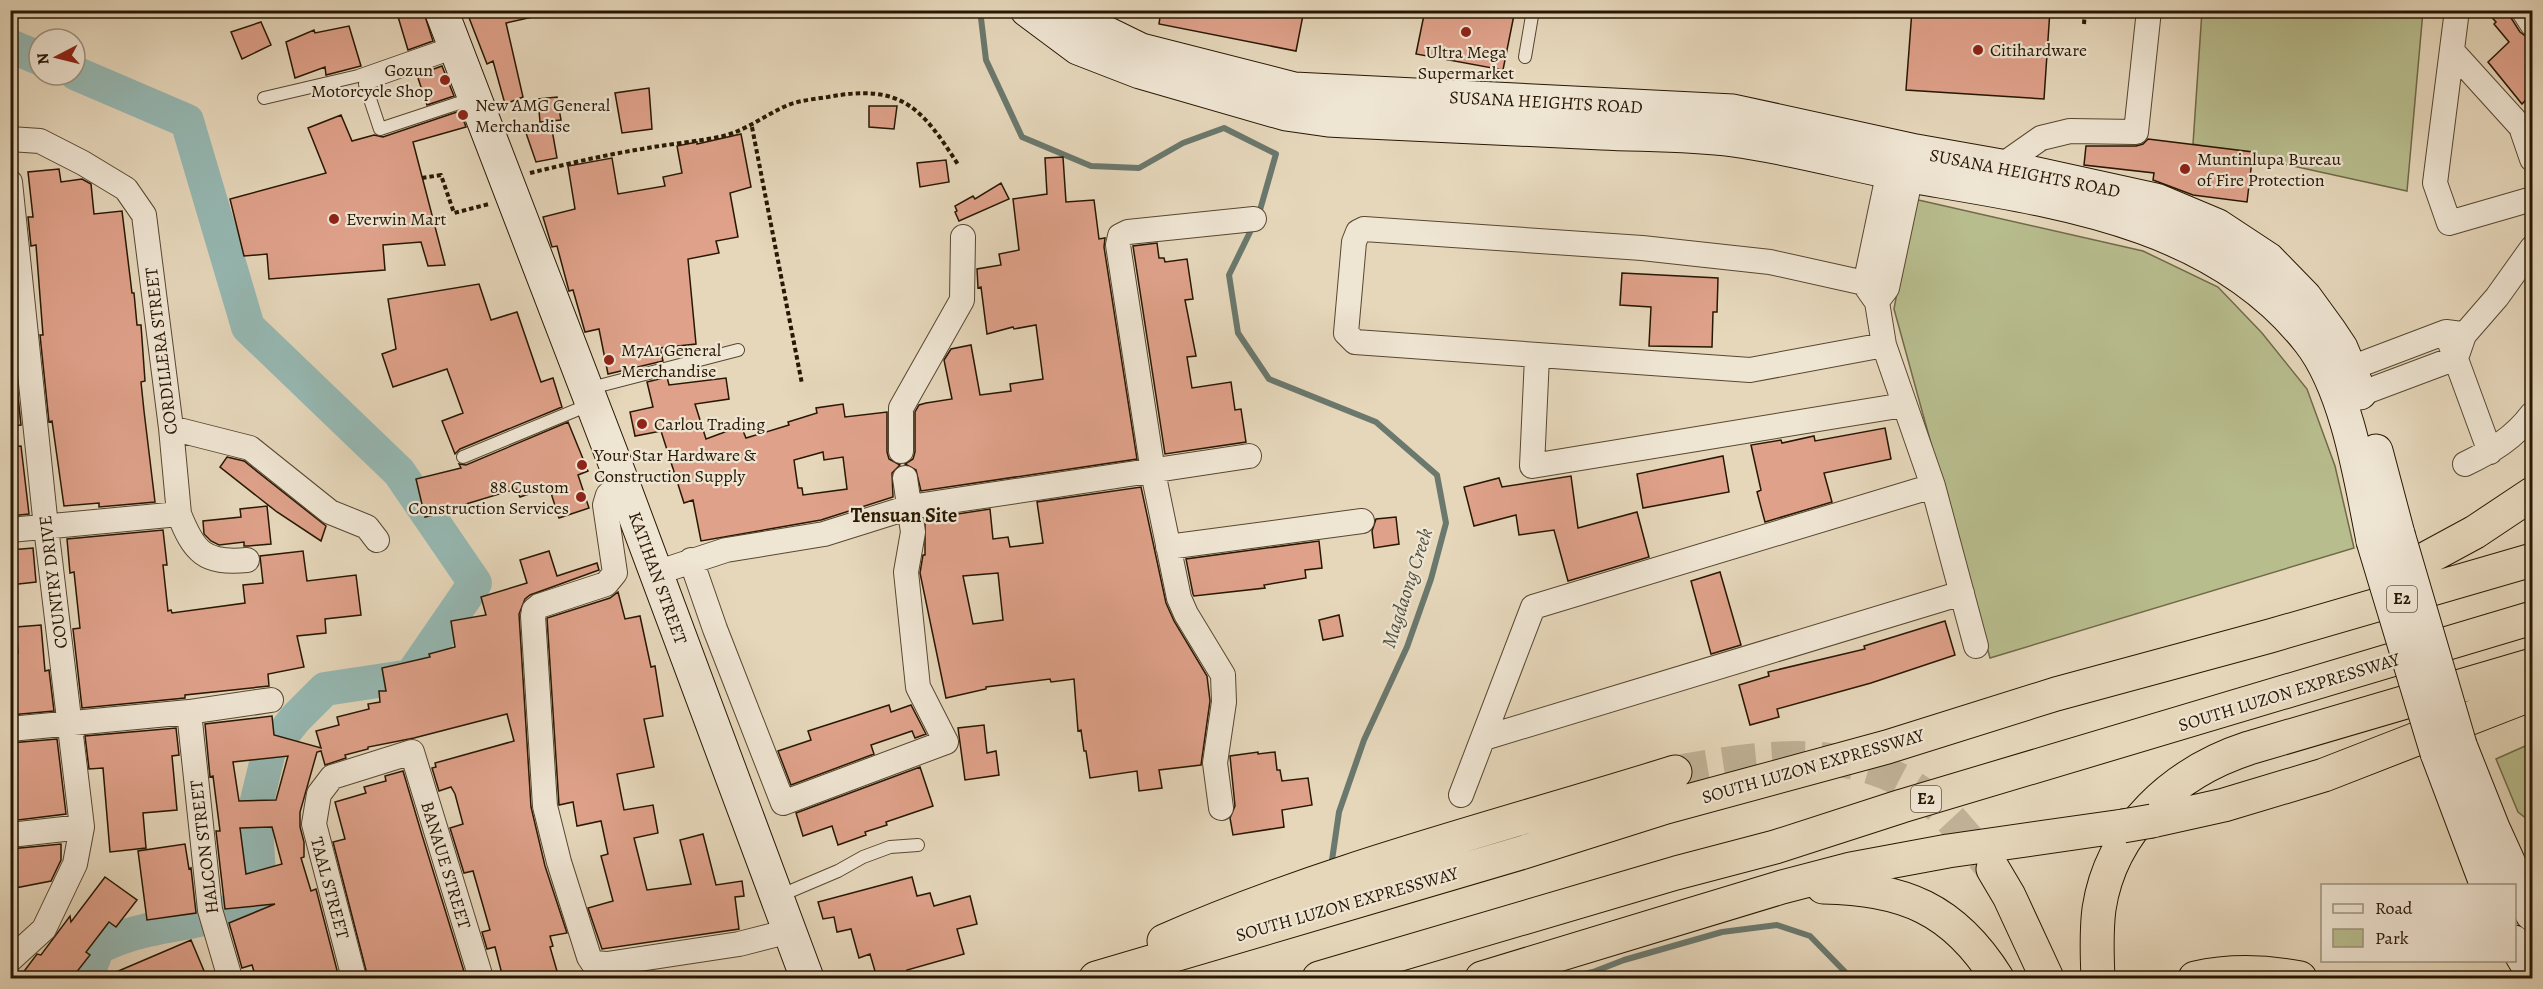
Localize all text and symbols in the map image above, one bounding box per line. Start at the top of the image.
marker: Ultra Mega Supermarket [1459,25,1473,39]
north arrow [27,27,87,87]
place label: Citihardware [1990,38,2087,62]
place label: Ultra Mega Supermarket [1418,40,1514,85]
marker: Citihardware [1971,43,1985,57]
text: N [31,51,55,66]
place label: Gozun Motorcycle Shop [311,58,433,103]
marker: Gozun Motorcycle Shop [438,73,452,87]
street label: SUSANA HEIGHTS ROAD [1449,85,1643,119]
place label: New AMG General Merchandise [475,93,611,138]
marker: New AMG General Merchandise [456,108,470,122]
street label: SUSANA HEIGHTS ROAD [1928,143,2122,203]
place label: Muntinlupa Bureau of Fire Protection [2197,147,2342,192]
marker: Muntinlupa Bureau of Fire Protection [2178,162,2192,176]
place label: Everwin Mart [346,207,447,231]
marker: Everwin Mart [327,212,341,226]
street label: CORDILLERA STREET [139,266,183,436]
place label: M7A1 General Merchandise [621,338,722,383]
marker: M7A1 General Merchandise [602,353,616,367]
place label: Carlou Trading [654,412,765,436]
marker: Carlou Trading [635,417,649,431]
place label: Your Star Hardware & Construction Supply [593,443,757,488]
marker: Your Star Hardware & Construction Supply [575,458,589,472]
place label: 88 Custom Construction Services [408,475,569,520]
marker: 88 Custom Construction Services [574,490,588,504]
district label: Tensuan Site [851,502,957,529]
street label: KATIHAN STREET [623,508,693,648]
street label: COUNTRY DRIVE [33,514,73,650]
water label: Magdaong Creek [1375,525,1439,651]
road number: E2 [2387,586,2417,612]
street label: SOUTH LUZON EXPRESSWAY [2175,646,2404,737]
street label: SOUTH LUZON EXPRESSWAY [1699,722,1928,809]
street label: HALCON STREET [184,779,224,915]
road number: E2 [1911,786,1941,812]
street label: BANAUE STREET [415,798,477,932]
street label: TAAL STREET [305,834,355,942]
street label: SOUTH LUZON EXPRESSWAY [1233,860,1462,947]
legend [2321,884,2516,962]
text: Road [2375,896,2413,920]
text: Park [2375,926,2409,950]

